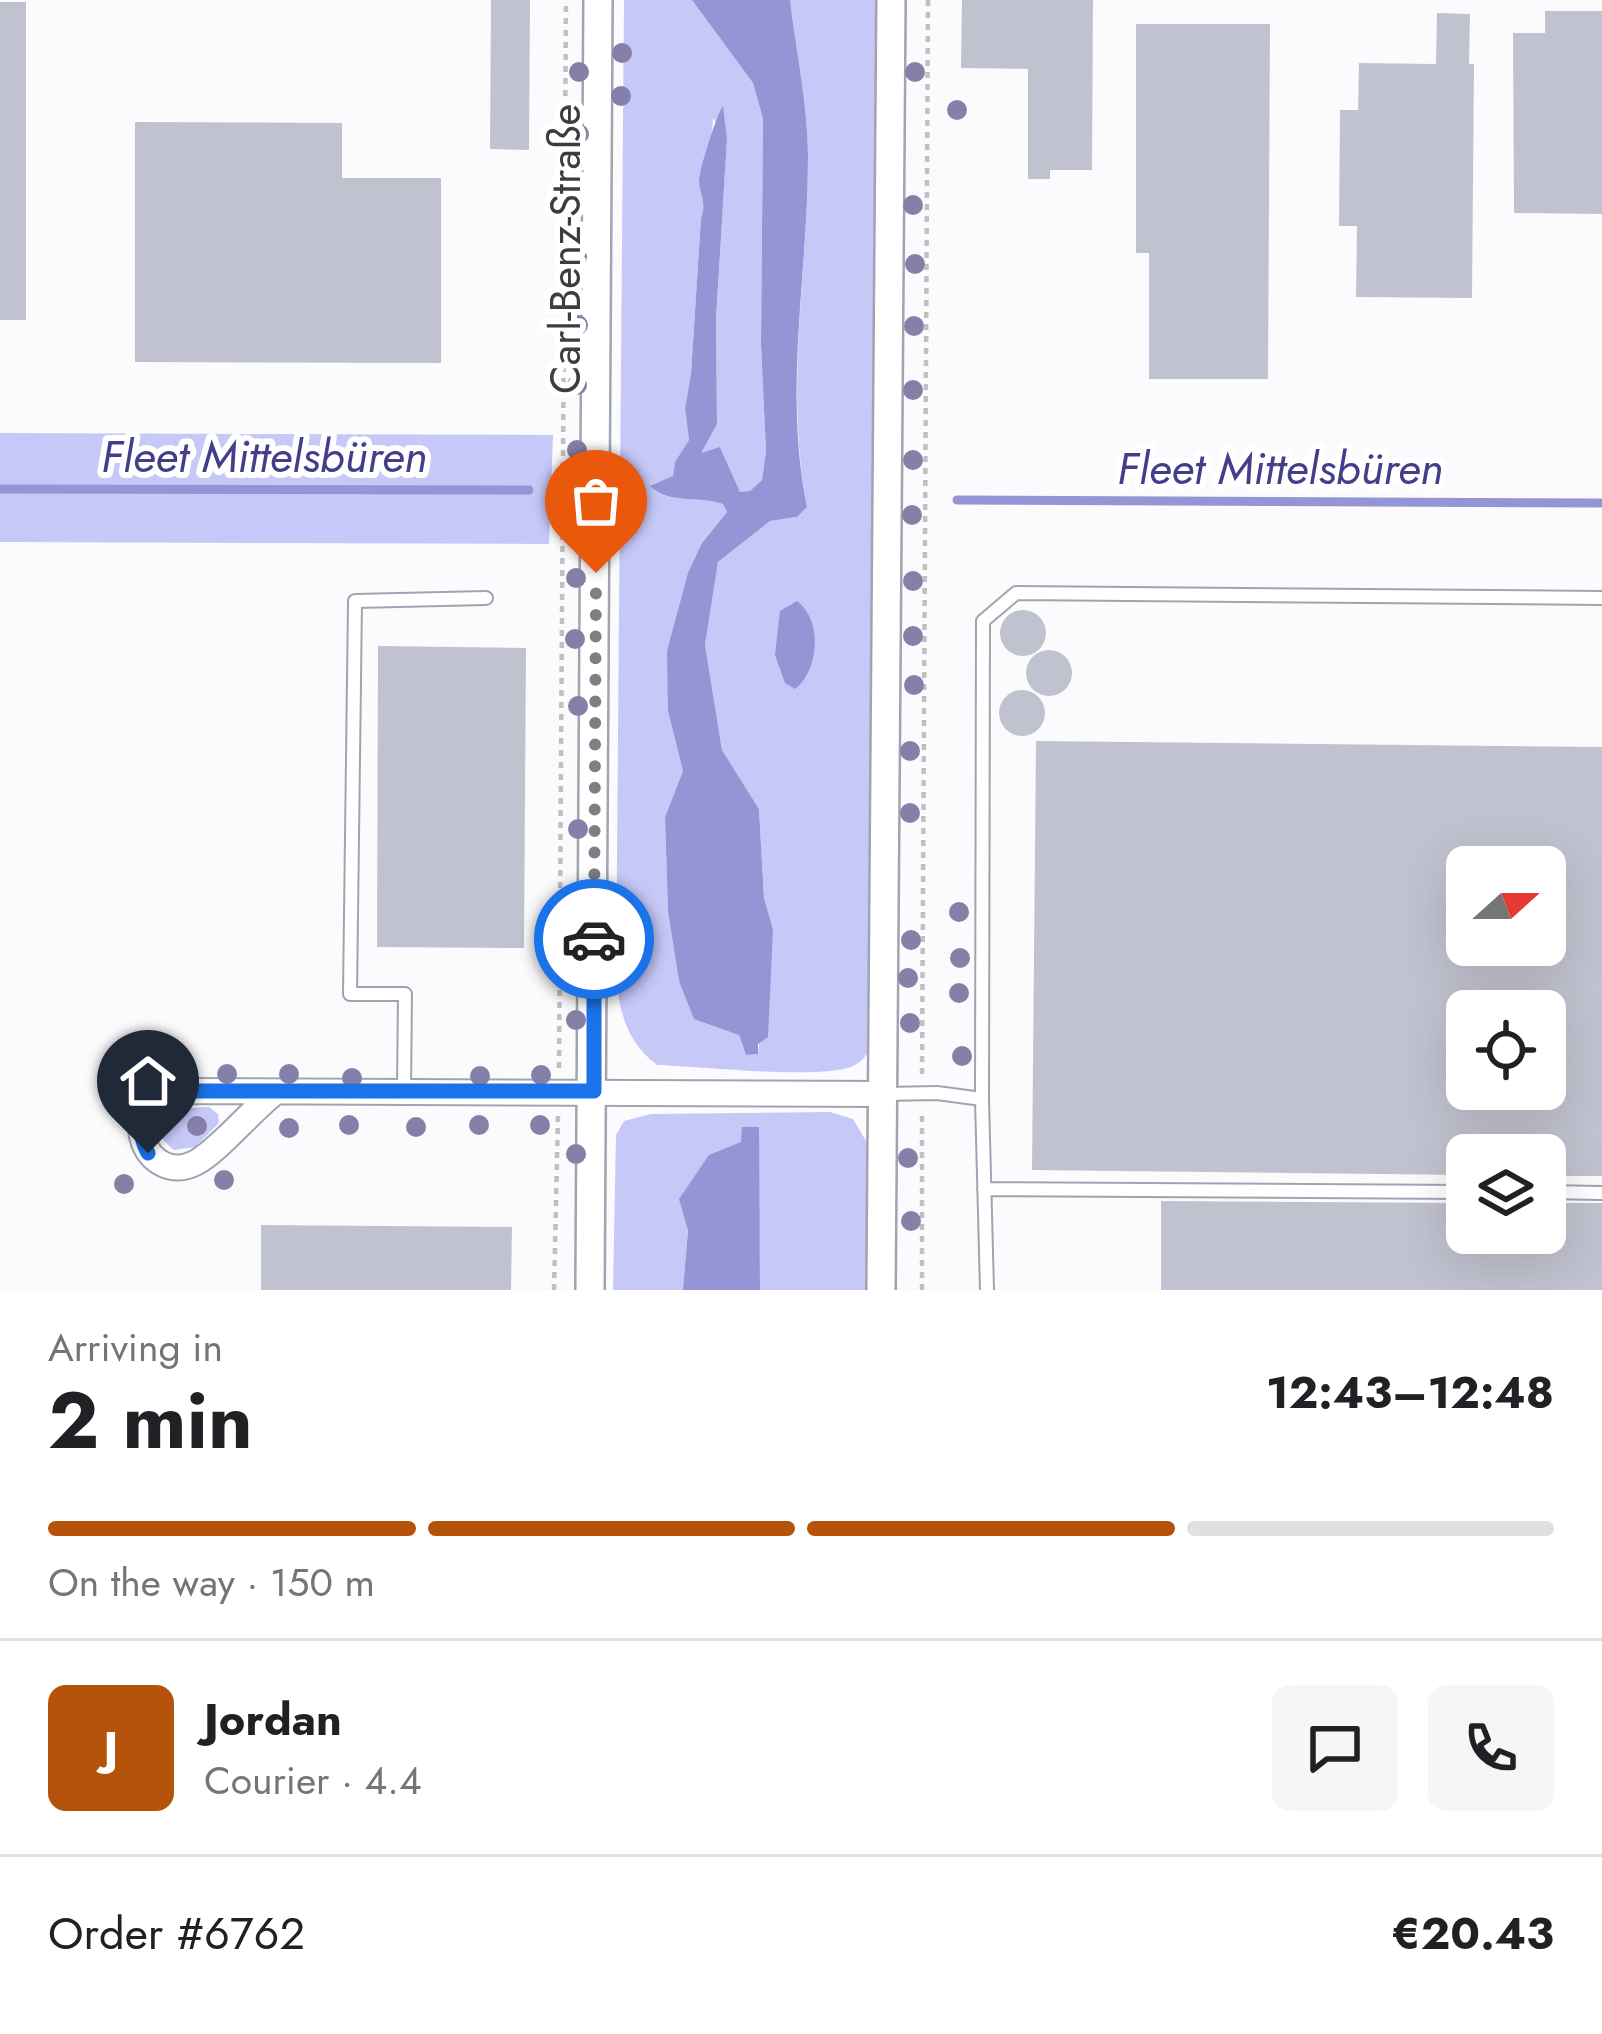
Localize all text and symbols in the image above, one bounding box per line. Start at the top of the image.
street label: Carl-Benz-Straße [535,104,596,394]
water label: Fleet Mittelsbüren [101,424,427,489]
water label: Fleet Mittelsbüren [1117,436,1443,501]
pin [545,450,647,573]
icon: bag [563,468,629,534]
north arrow [1446,846,1566,966]
map controls [1446,846,1566,1254]
courier [534,879,654,999]
icon: car [561,906,627,972]
button: locate [1446,990,1566,1110]
pin [97,1030,199,1153]
icon: home [115,1048,181,1114]
button: layers [1446,1134,1566,1254]
text: Arriving in [48,1319,223,1376]
text: 12:43–12:48 [1266,1360,1554,1425]
text: 2 min [48,1365,253,1477]
text: On the way · 150 m [48,1554,375,1611]
button: chat [1272,1685,1398,1811]
button: phone [1428,1685,1554,1811]
text: Jordan [204,1687,342,1752]
text: J [104,1715,118,1780]
text: Courier · 4.4 [204,1752,422,1809]
text: Order #6762 [48,1901,305,1966]
text: €20.43 [1391,1901,1554,1966]

